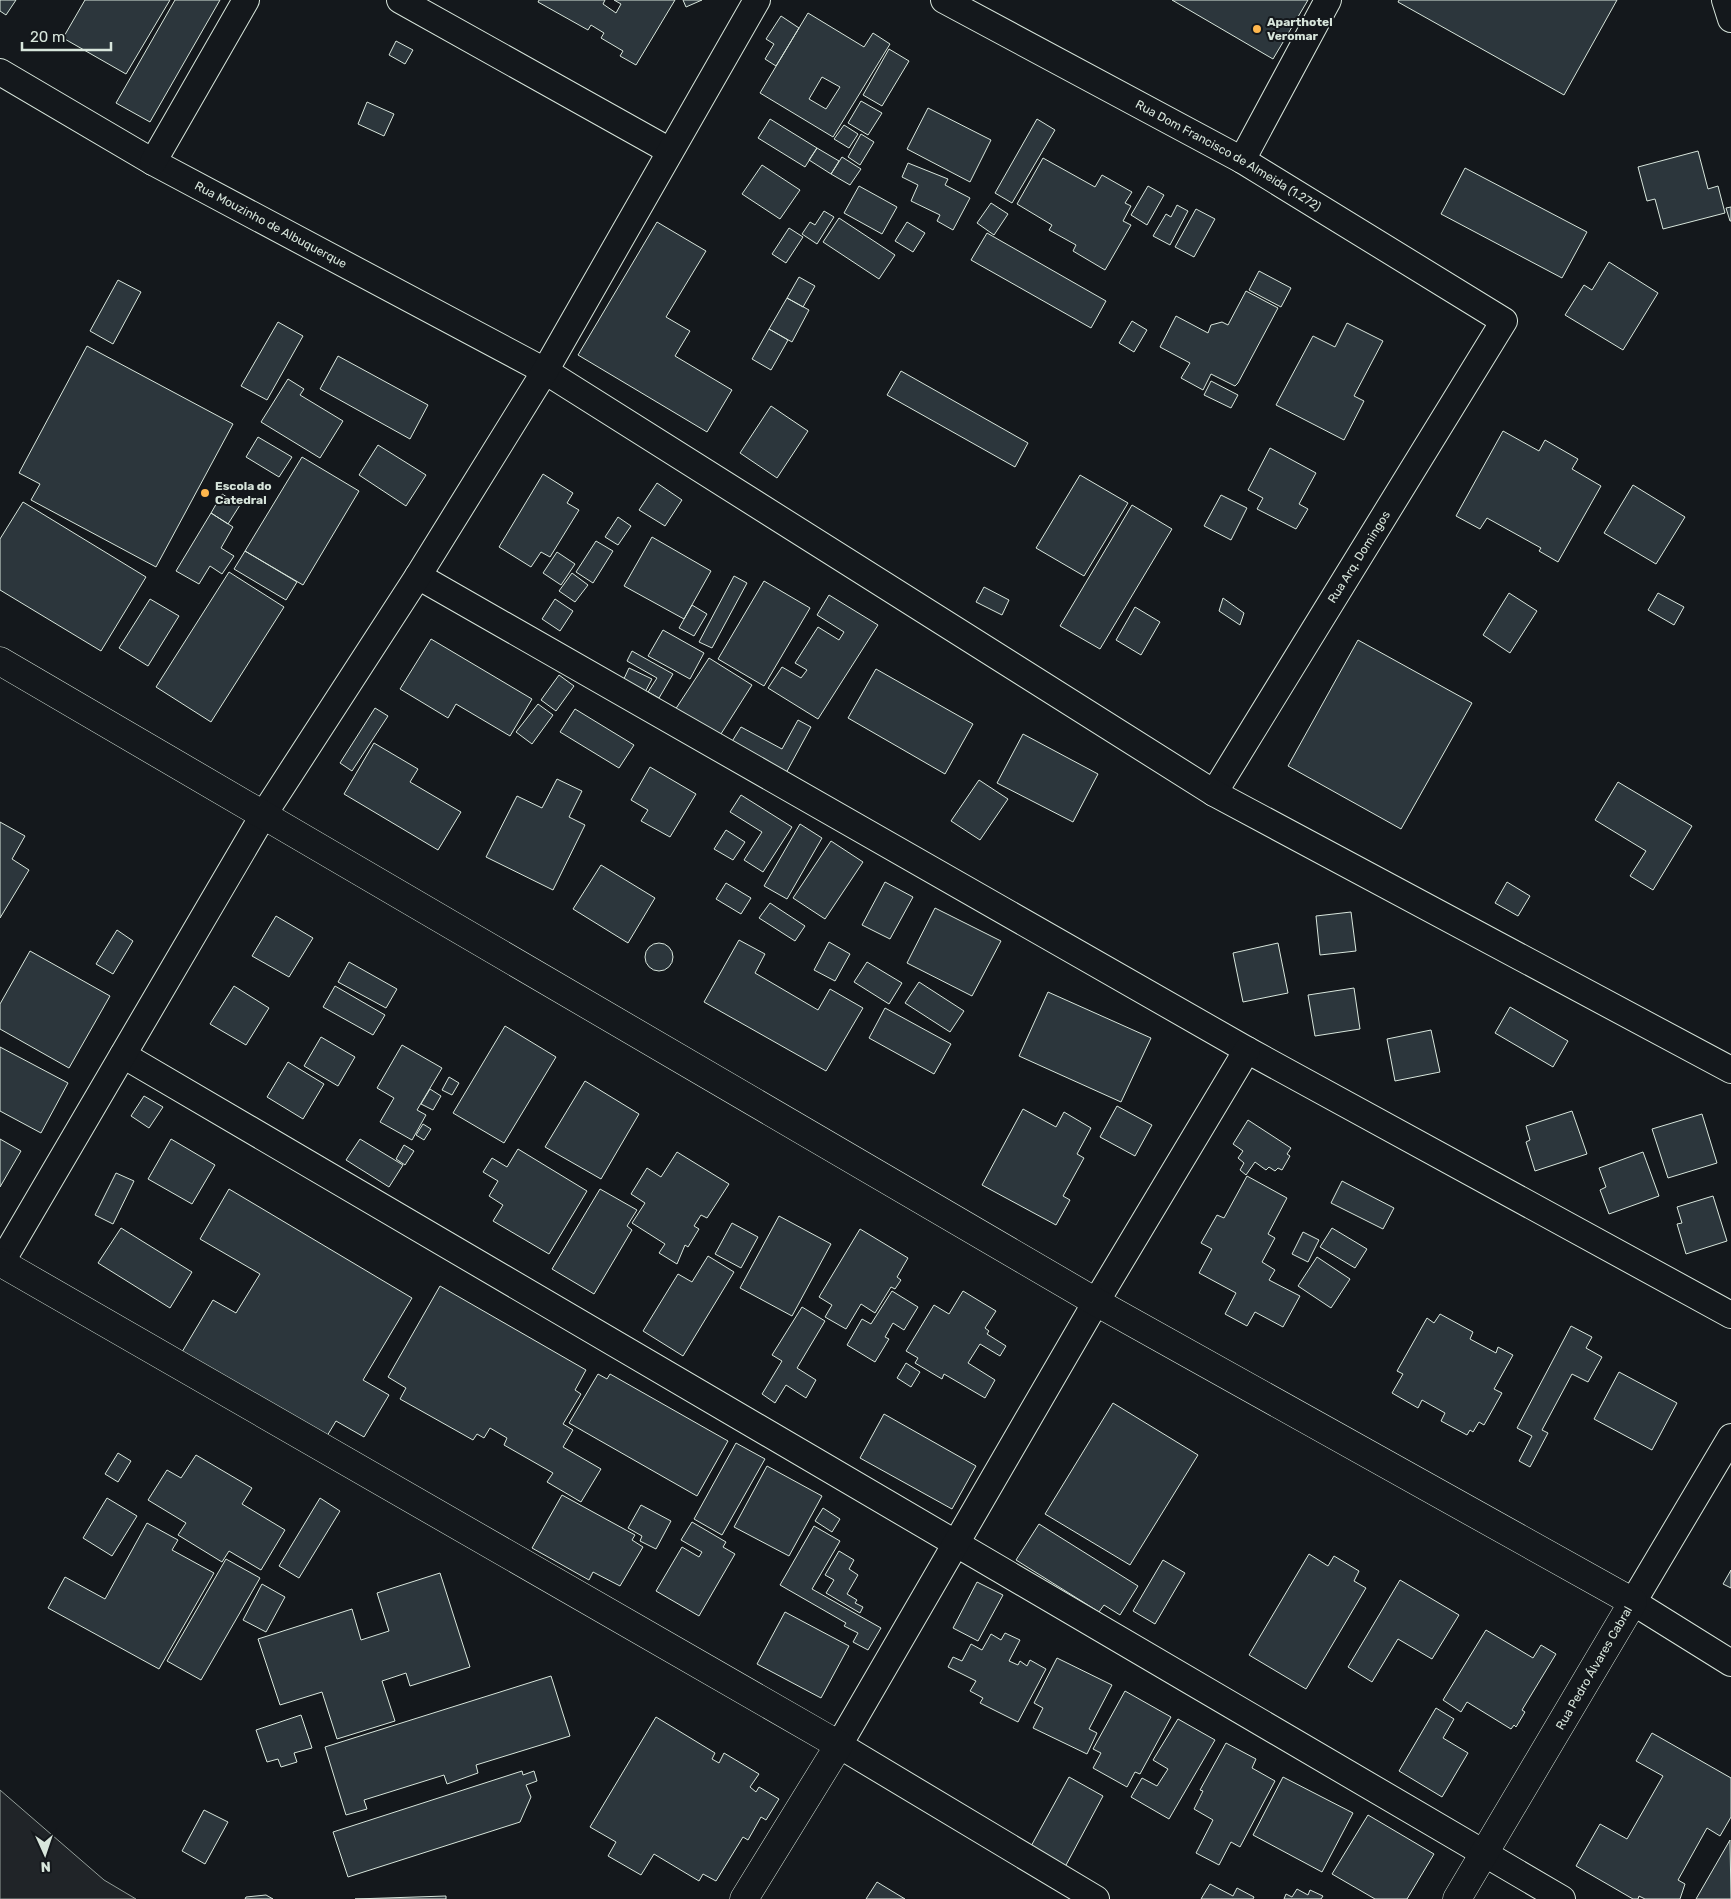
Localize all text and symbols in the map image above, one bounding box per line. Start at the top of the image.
place label: Aparthotel Veromar [1267,15,1333,43]
scale bar [22,20,111,52]
marker: Aparthotel Veromar [1251,23,1263,35]
text: 20 m [30,28,65,46]
street label: Rua Dom Francisco de Almeida (1.272) [1133,97,1324,214]
street label: Rua Mouzinho de Albuquerque [192,179,349,271]
place label: Escola do Catedral [215,479,272,507]
marker: Escola do Catedral [199,487,211,499]
street label: Rua Arq. Domingos [1325,508,1393,606]
street label: Rua Pedro Álvares Cabral [1553,1604,1635,1732]
north arrow [20,1829,70,1879]
text: N [40,1858,51,1875]

